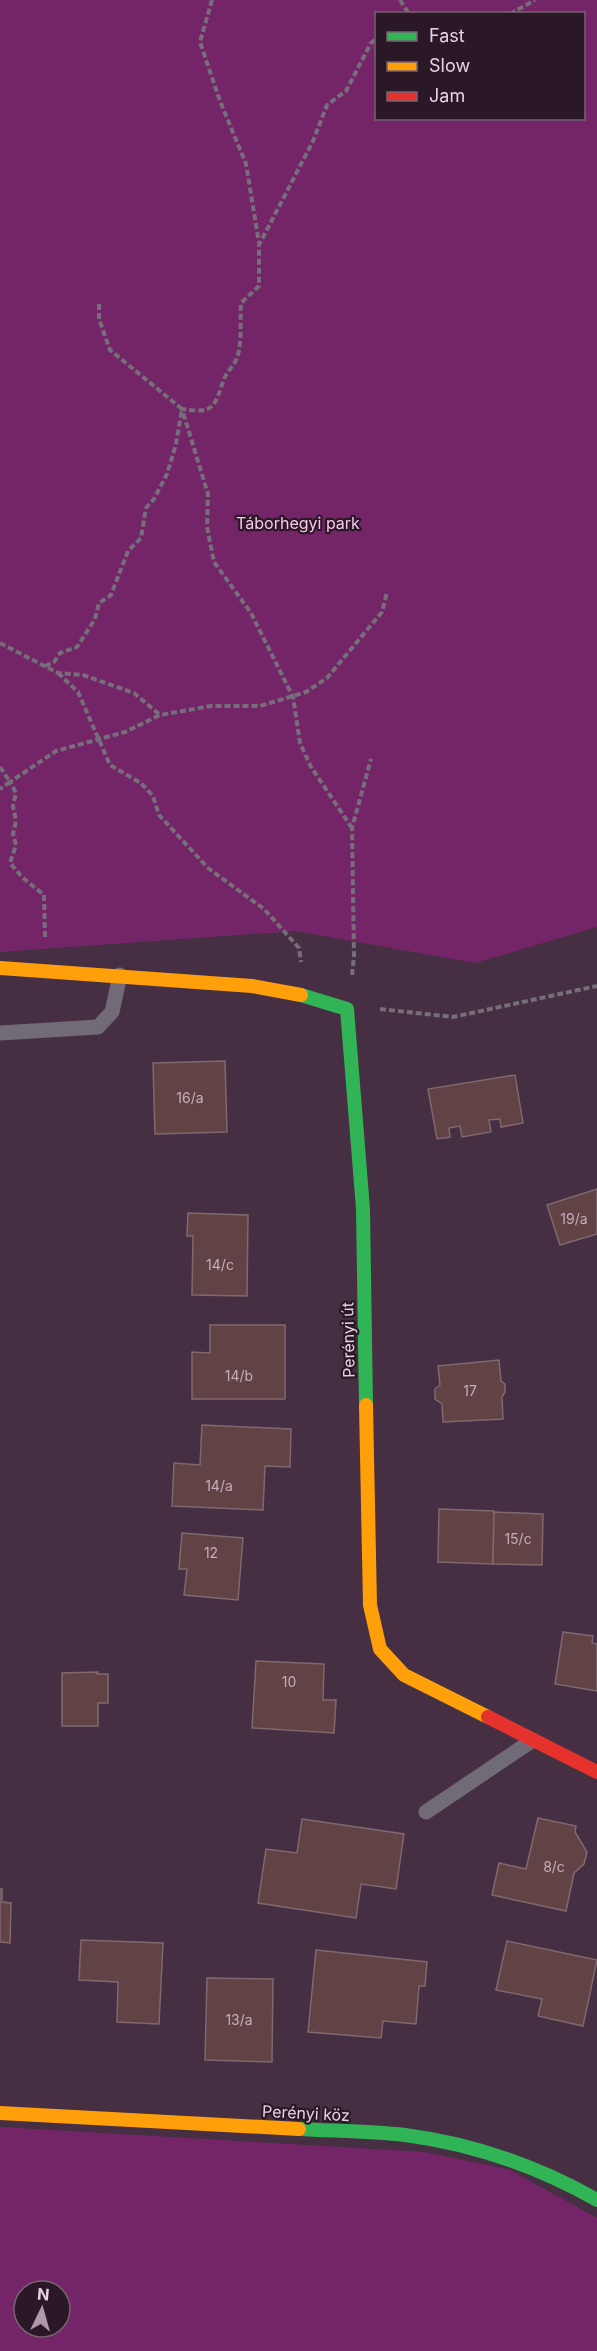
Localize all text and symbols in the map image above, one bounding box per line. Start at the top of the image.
legend [375,12,585,120]
text: Fast [429,25,465,46]
text: Slow [429,55,470,76]
text: Jam [429,85,465,106]
park label: Táborhegyi park [236,513,360,533]
house number: 16/a [176,1089,204,1106]
house number: 19/a [560,1210,588,1227]
house number: 14/c [206,1256,234,1273]
street label: Perényi út [337,1302,359,1378]
house number: 14/b [225,1367,253,1384]
house number: 17 [463,1382,477,1399]
house number: 14/a [205,1477,233,1494]
house number: 15/c [504,1530,532,1547]
house number: 12 [204,1544,218,1561]
house number: 10 [282,1673,296,1690]
house number: 8/c [543,1858,565,1875]
house number: 13/a [225,2011,253,2028]
street label: Perényi köz [262,2101,350,2125]
north arrow [12,2279,72,2339]
text: N [36,2284,50,2305]

